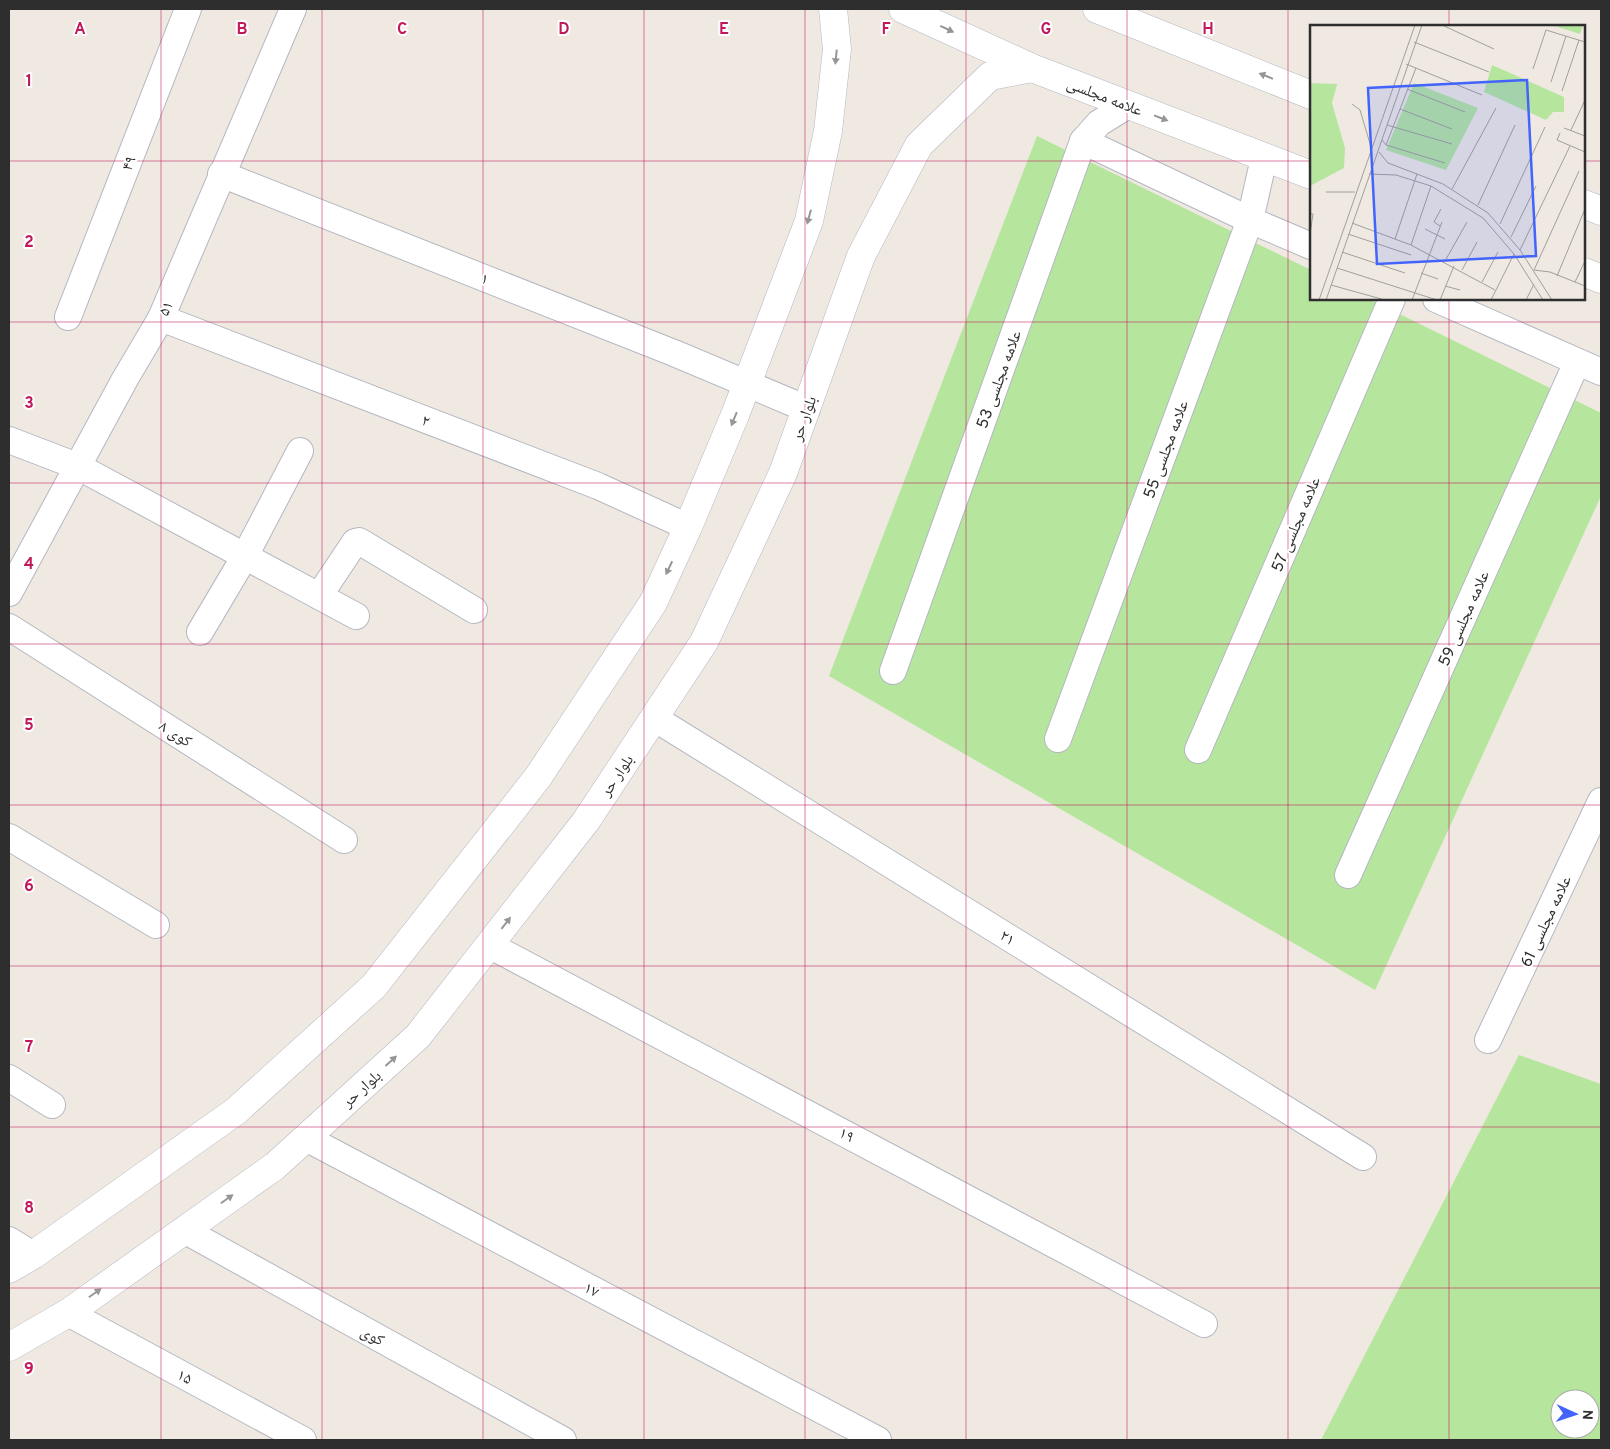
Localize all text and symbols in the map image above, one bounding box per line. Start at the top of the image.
text: A [74,20,86,40]
text: B [236,20,248,40]
text: C [397,20,407,40]
text: D [558,20,570,40]
text: E [719,20,729,40]
text: F [881,20,891,40]
text: G [1041,20,1051,40]
text: H [1202,20,1214,40]
one-way arrow [940,25,954,33]
inset map [1310,25,1585,300]
one-way arrow [832,50,840,66]
text: 1 [26,72,32,92]
one-way arrow [1259,72,1273,80]
street label: علامه مجلسی [1064,74,1145,121]
one-way arrow [1154,115,1169,122]
street label: ۴۹ [118,153,142,174]
one-way arrow [805,210,813,225]
text: 2 [24,233,34,253]
street label: ۱ [477,269,491,290]
street label: ۵۱ [155,298,179,319]
street label: علامه مجلسی 53 [973,328,1027,431]
text: 3 [24,394,34,414]
street label: بلوار حر [787,394,822,445]
street label: علامه مجلسی 55 [1140,398,1194,502]
street label: ۲ [418,411,432,432]
one-way arrow [730,411,737,426]
street label: علامه مجلسی 57 [1268,474,1326,575]
text: 4 [24,555,34,575]
one-way arrow [665,561,673,575]
street label: علامه مجلسی 59 [1435,568,1495,670]
text: 5 [24,716,34,736]
street label: کوی ۸ [155,717,195,753]
street label: بلوار حر [596,751,639,802]
street label: علامه مجلسی 61 [1517,873,1577,971]
text: 6 [24,877,34,897]
one-way arrow [501,917,512,930]
street label: ۲۱ [996,926,1018,951]
text: 7 [25,1038,33,1058]
one-way arrow [385,1055,397,1067]
street label: بلوار حر [338,1067,386,1113]
street label: ۱۹ [835,1124,857,1148]
one-way arrow [220,1194,233,1205]
text: 8 [24,1199,34,1219]
street label: ۱۷ [580,1279,602,1303]
one-way arrow [88,1288,101,1299]
street label: کوی [357,1322,388,1351]
text: 9 [24,1360,34,1380]
street label: ۱۵ [173,1366,195,1390]
north arrow [1550,1389,1600,1439]
text: N [1578,1409,1595,1420]

